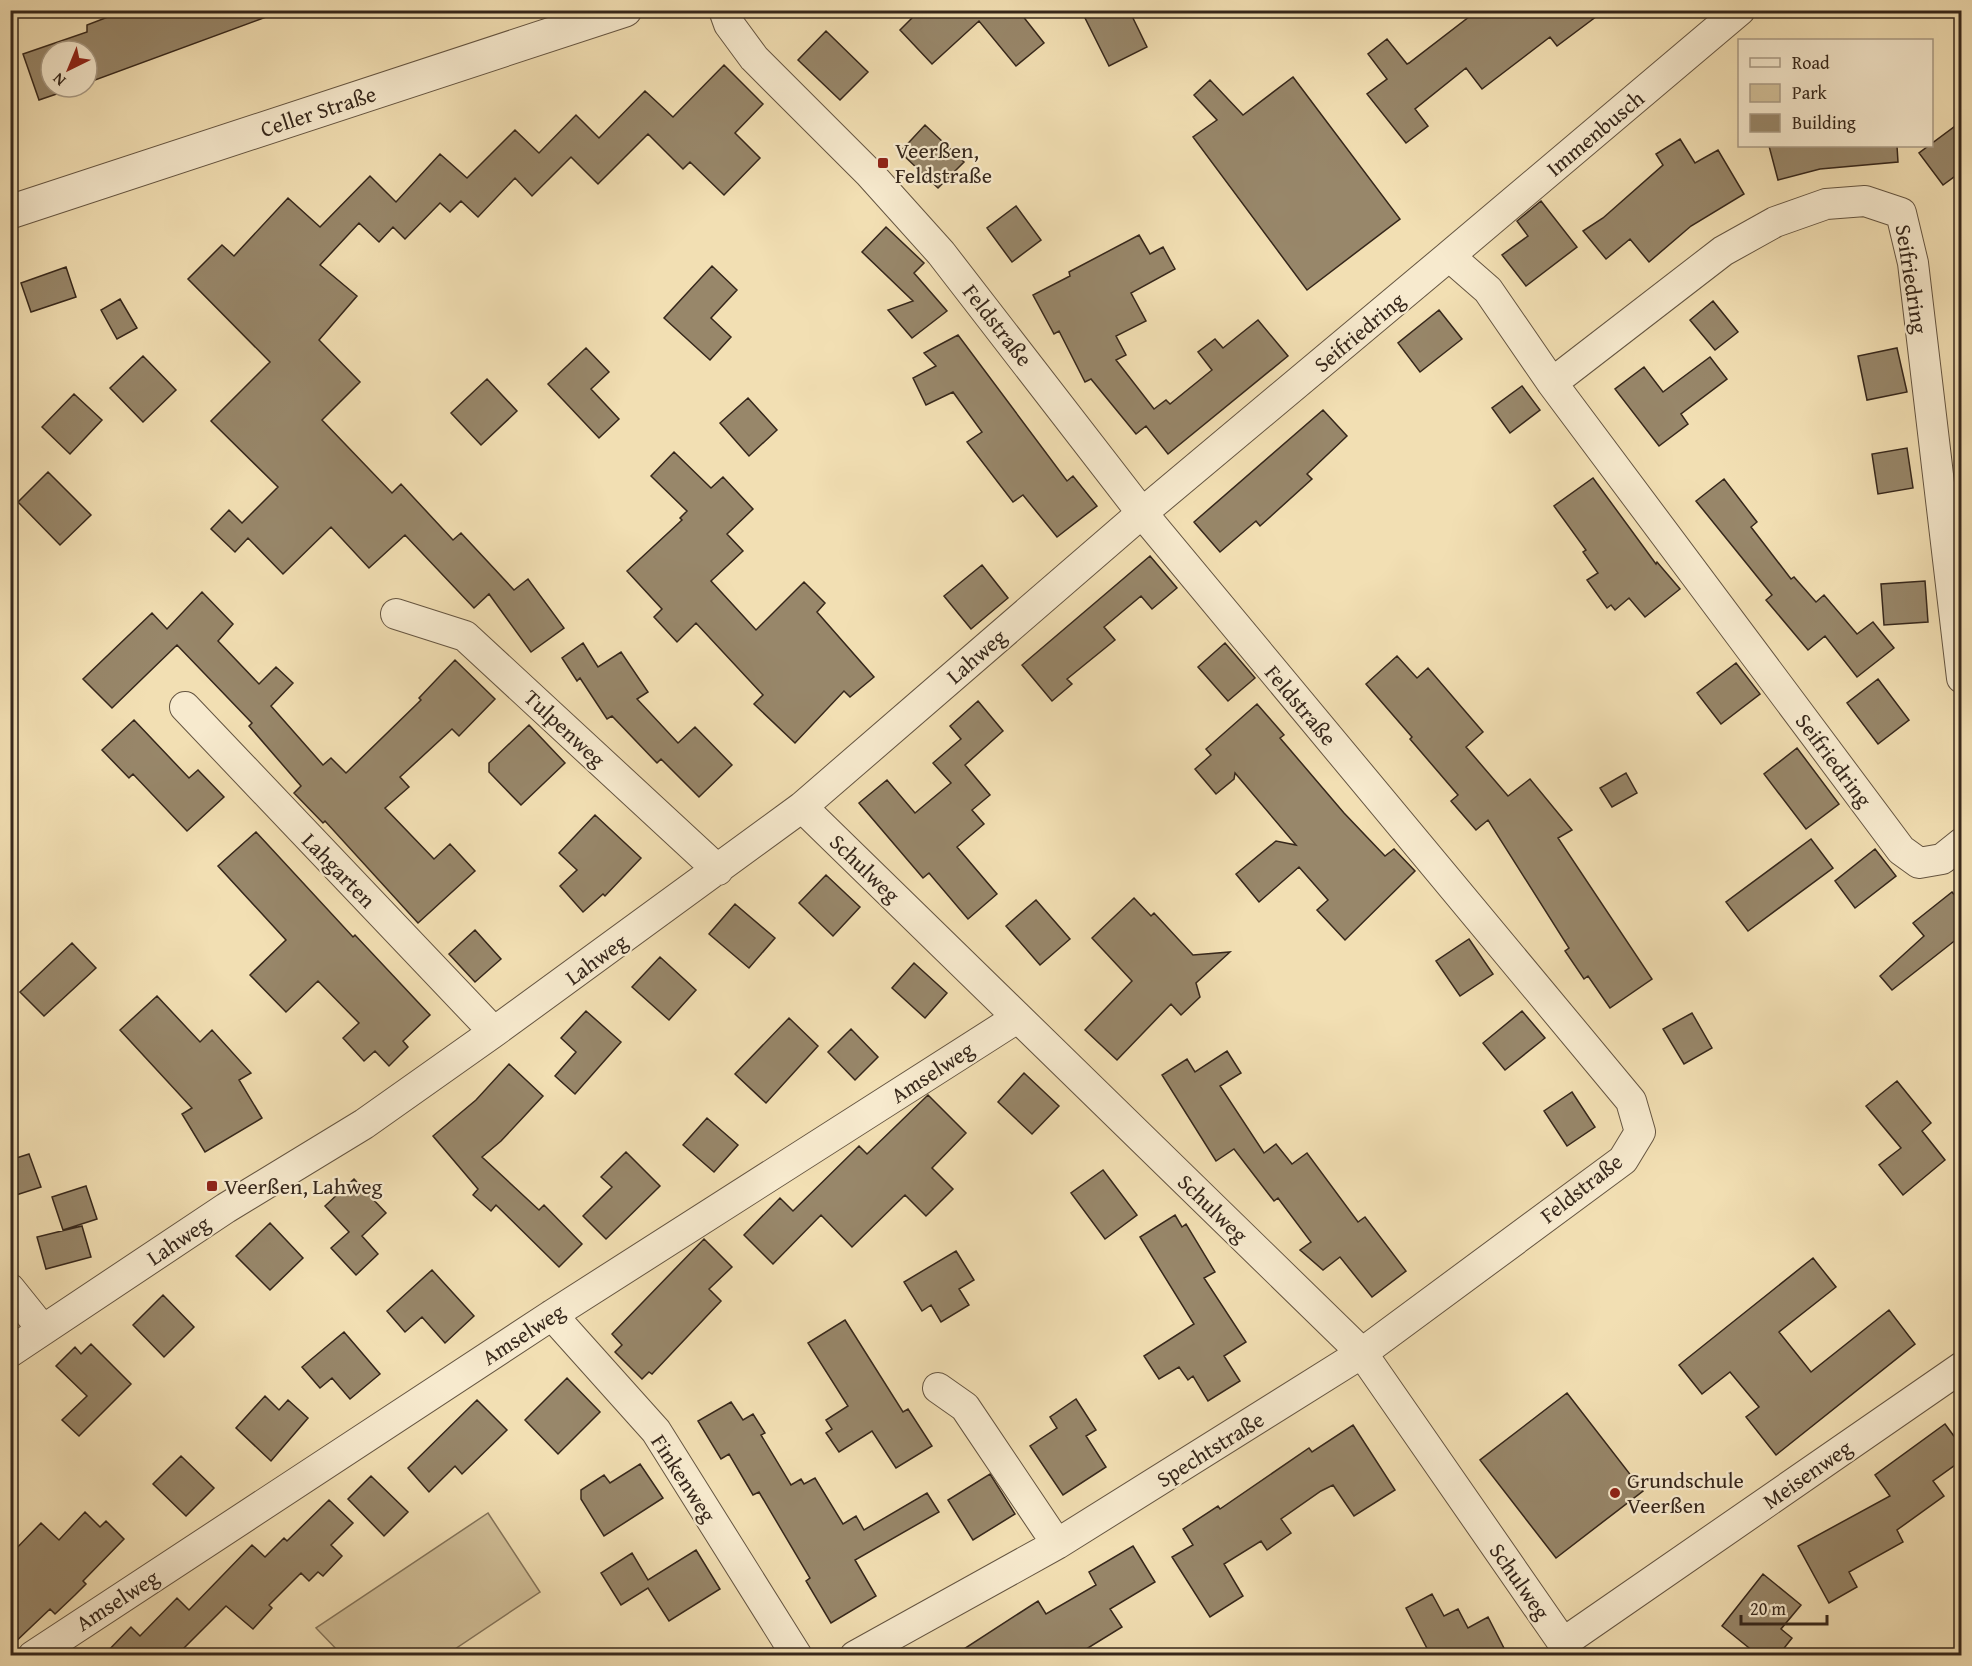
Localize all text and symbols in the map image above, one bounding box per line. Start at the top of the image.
north arrow [39,39,99,99]
legend [1738,39,1933,147]
text: Road [1792,49,1830,76]
text: N [46,67,71,92]
street label: Celler Straße [256,77,380,145]
text: Park [1792,79,1828,106]
street label: Immenbusch [1539,82,1651,184]
text: Building [1792,109,1856,136]
place label: Veerßen, Feldstraße [895,134,992,191]
marker: Veerßen, Feldstraße [876,156,890,170]
street label: Seifriedring [1888,222,1936,336]
street label: Feldstraße [956,277,1040,373]
street label: Seifriedring [1307,284,1412,380]
street label: Lahweg [939,621,1013,691]
street label: Feldstraße [1258,658,1344,752]
street label: Tulpenweg [517,682,613,774]
street label: Seifriedring [1788,706,1880,814]
street label: Lahgarten [295,825,384,916]
street label: Schulweg [823,826,907,910]
street label: Lahweg [558,925,634,992]
street label: Amselweg [884,1033,980,1111]
street label: Feldstraße [1533,1146,1629,1230]
street label: Schulweg [1171,1166,1255,1250]
place label: Veerßen, Lahweg [224,1170,383,1202]
marker: Veerßen, Lahweg [205,1179,219,1193]
street label: Lahweg [140,1207,216,1273]
street label: Amselweg [475,1295,571,1373]
street label: Spechtstraße [1150,1403,1270,1495]
street label: Finkenweg [644,1428,724,1528]
street label: Meisenweg [1756,1432,1858,1516]
place label: Grundschule Veerßen [1627,1464,1744,1521]
marker: Grundschule Veerßen [1608,1486,1622,1500]
street label: Schulweg [1482,1536,1558,1626]
street label: Amselweg [69,1561,165,1639]
scale bar [1741,1588,1826,1626]
text: 20 m [1750,1595,1786,1622]

